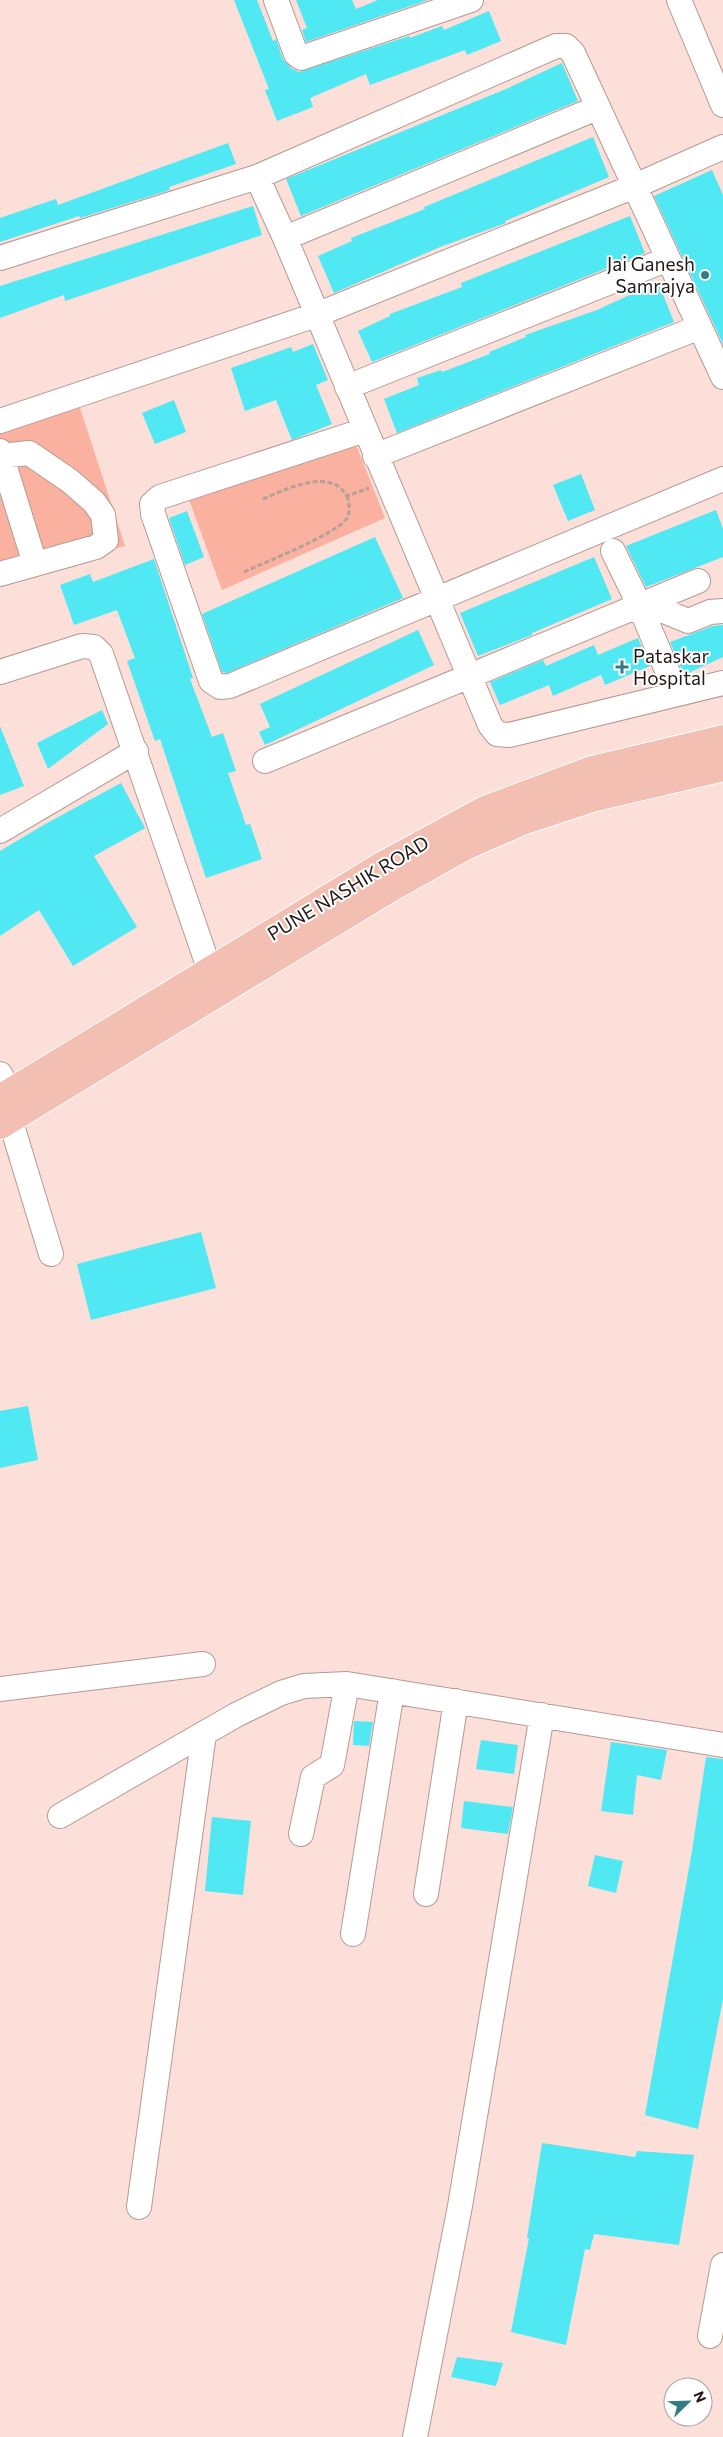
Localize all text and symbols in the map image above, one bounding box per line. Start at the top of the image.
place label: Jai Ganesh Samrajya [607,252,695,297]
marker: Jai Ganesh Samrajya [699,269,711,281]
place label: Pataskar Hospital [633,644,709,689]
marker: Pataskar Hospital [615,660,629,674]
street label: PUNE NASHIK ROAD [263,830,433,945]
north arrow [663,2377,713,2427]
text: N [691,2389,710,2405]

